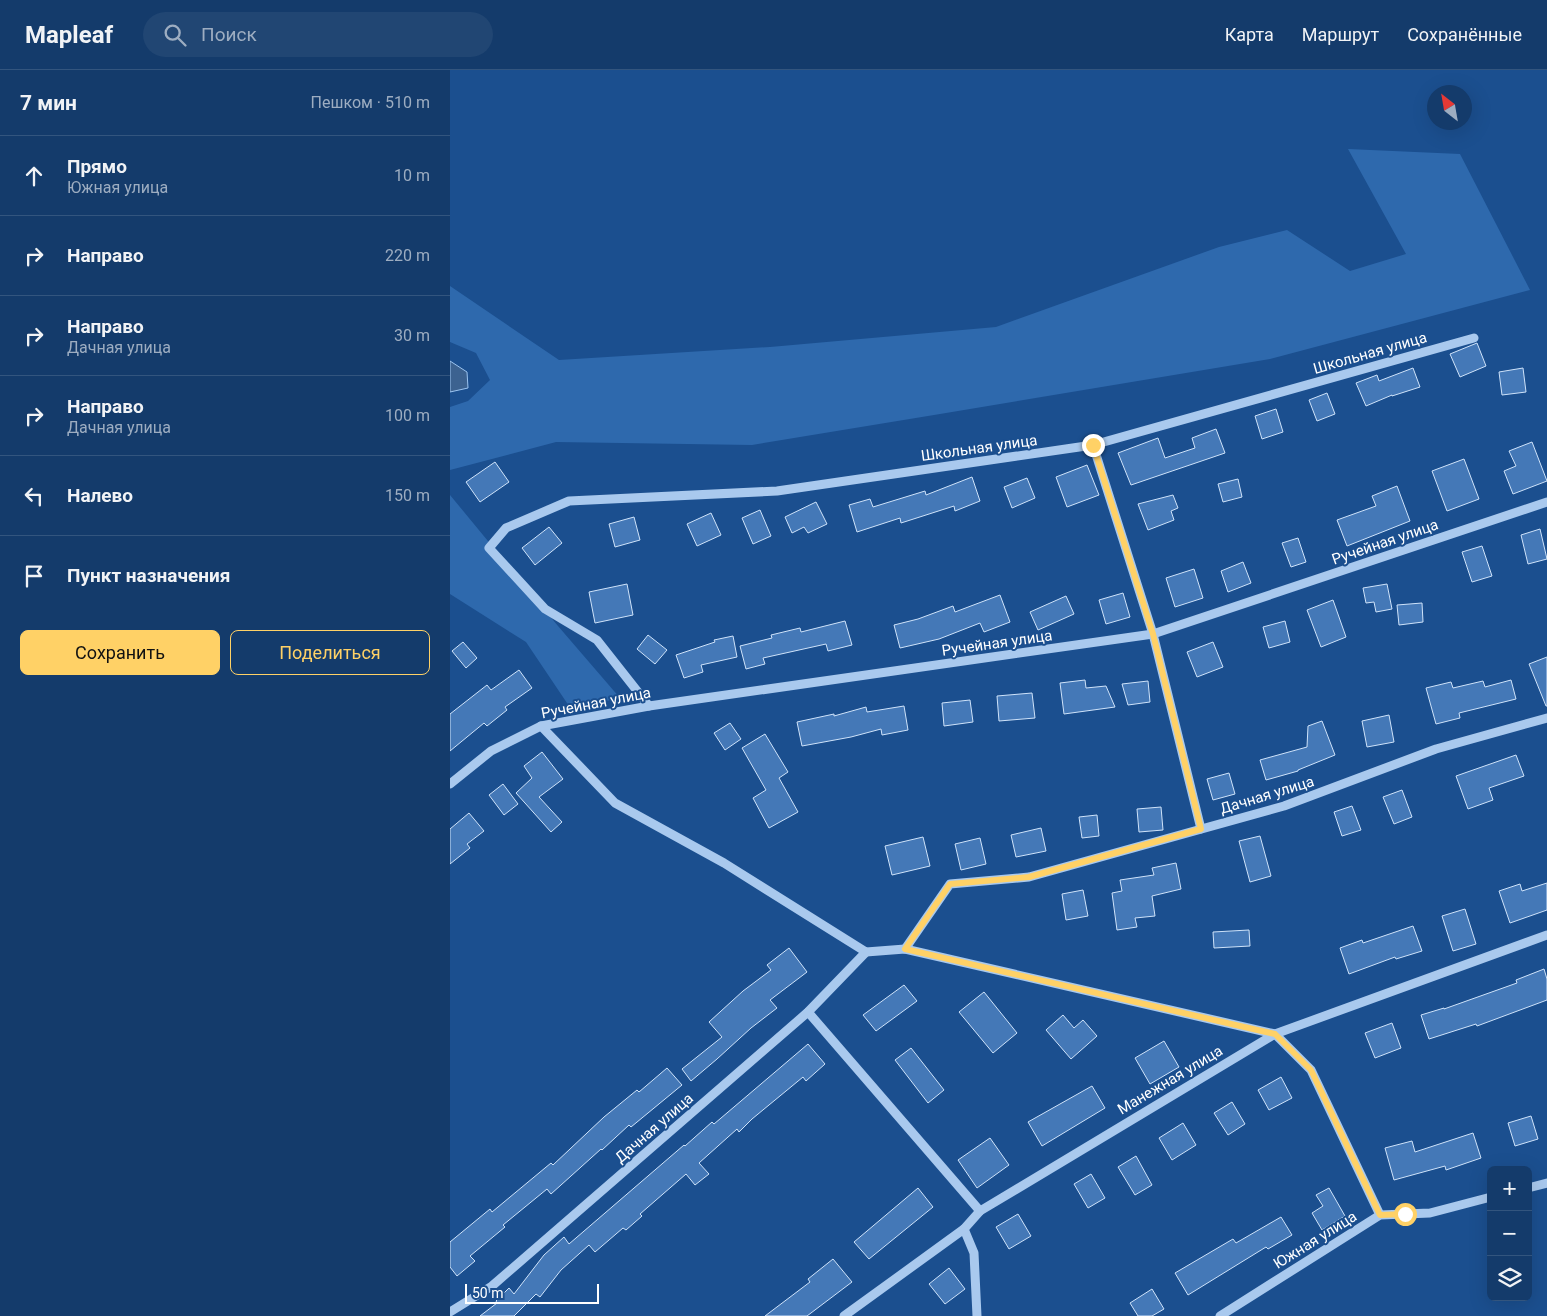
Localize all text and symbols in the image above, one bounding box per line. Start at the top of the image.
search box [143,12,493,57]
text: Mapleaf [25,21,113,49]
icon: search [161,21,189,49]
text: Поиск [201,23,257,46]
text: Карта [1225,24,1274,45]
text: Маршрут [1302,24,1379,45]
text: Сохранённые [1407,24,1522,45]
north arrow [1427,85,1472,130]
text: 7 мин [20,91,77,115]
text: Пешком · 510 m [311,93,430,112]
text: Прямо [67,155,127,178]
icon: ahead [20,162,48,190]
text: 10 m [394,166,430,185]
text: Южная улица [67,178,168,197]
icon: right [20,242,48,270]
text: Направо [67,244,144,267]
text: 220 m [385,246,430,265]
text: Направо [67,315,144,338]
icon: right [20,322,48,350]
text: 30 m [394,326,430,345]
street label: Школьная улица [1311,328,1429,378]
text: Дачная улица [67,338,171,357]
text: Направо [67,395,144,418]
icon: right [20,402,48,430]
text: 100 m [385,406,430,425]
text: Дачная улица [67,418,171,437]
street label: Школьная улица [920,431,1038,465]
route end [1082,434,1105,457]
icon: left [20,482,48,510]
text: Налево [67,484,133,507]
text: 150 m [385,486,430,505]
street label: Ручейная улица [1329,515,1441,569]
icon: arrive [20,562,48,590]
text: Пункт назначения [67,564,230,587]
street label: Ручейная улица [941,626,1053,660]
button: Сохранить [20,630,220,675]
button: Поделиться [230,630,430,675]
street label: Ручейная улица [540,684,652,722]
street label: Дачная улица [1218,772,1316,818]
street label: Манежная улица [1114,1042,1226,1118]
street label: Дачная улица [611,1089,697,1167]
map controls [1487,1166,1532,1301]
button: + [1487,1166,1532,1211]
route start [1394,1203,1417,1226]
street label: Южная улица [1270,1207,1360,1273]
button: − [1487,1211,1532,1256]
button: layers [1487,1256,1532,1301]
scale bar [465,1281,599,1304]
text: 50 m [472,1285,504,1301]

